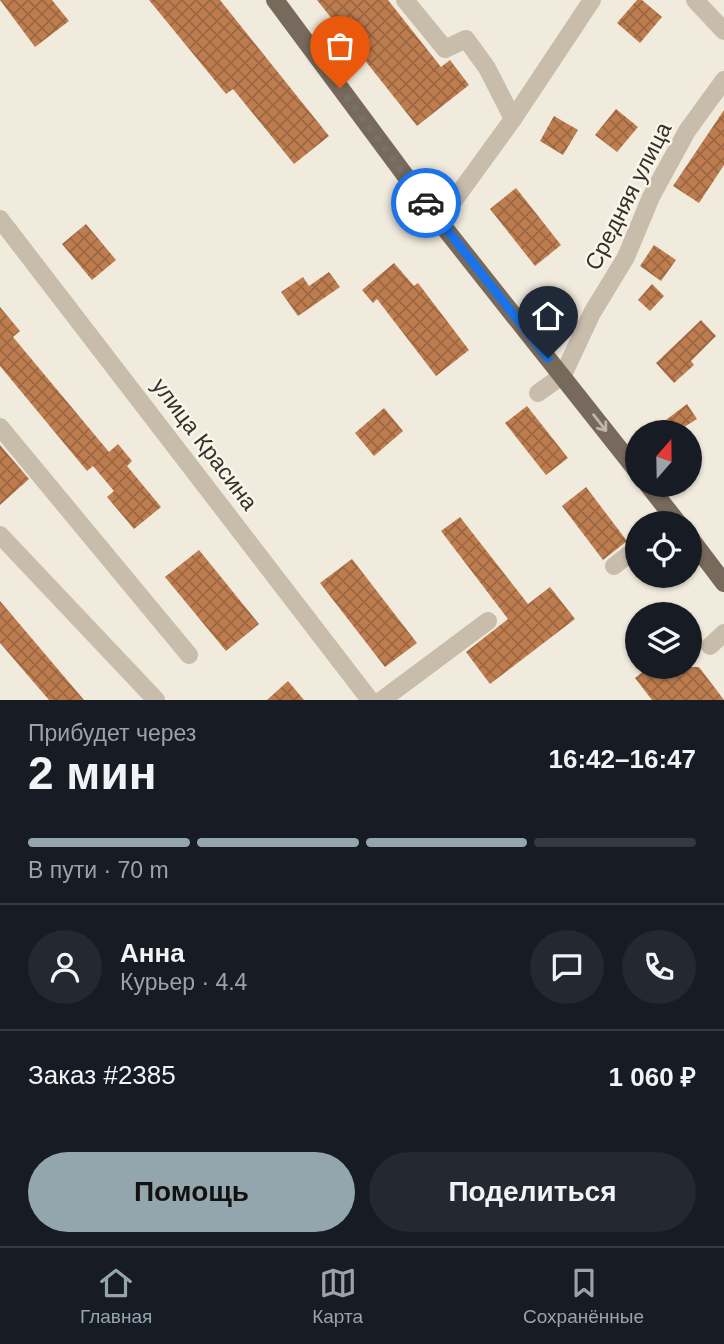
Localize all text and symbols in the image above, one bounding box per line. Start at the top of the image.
pin [310,16,370,88]
icon: bag [321,27,359,65]
street label: Средняя улица [580,118,677,274]
courier [391,168,461,238]
icon: car [407,184,445,222]
pin [518,286,578,358]
icon: home [529,297,567,335]
street label: улица Красина [147,373,263,515]
one-way arrow [592,413,607,432]
north arrow [625,420,702,497]
map controls [625,420,702,679]
button: locate [625,511,702,588]
button: layers [625,602,702,679]
text: Прибудет через [28,720,196,746]
text: 16:42–16:47 [549,744,696,774]
text: 2 мин [28,747,156,799]
text: В пути · 70 m [28,857,169,883]
button: person [28,930,102,1004]
button: chat [530,930,604,1004]
button: phone [622,930,696,1004]
text: Анна [120,938,185,968]
text: Курьер · 4.4 [120,969,247,995]
text: Заказ #2385 [28,1060,176,1090]
text: 1 060 ₽ [609,1062,696,1092]
button: Помощь [28,1152,355,1232]
button: Поделиться [369,1152,696,1232]
tab: Главная [80,1264,152,1328]
tab: Карта [312,1264,363,1328]
tab: Сохранённые [523,1264,644,1328]

